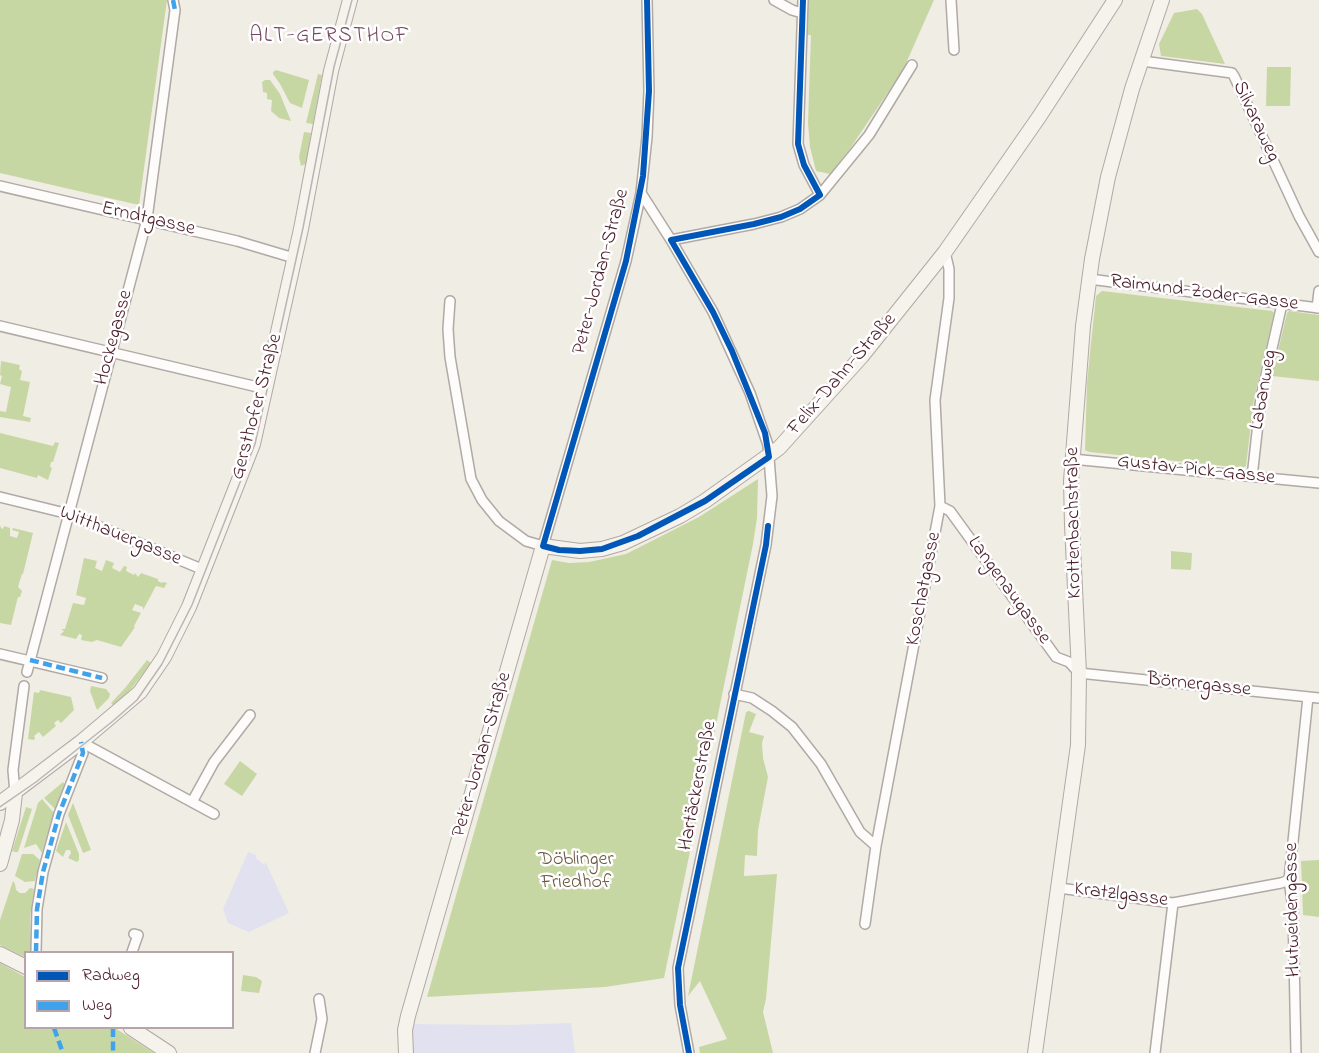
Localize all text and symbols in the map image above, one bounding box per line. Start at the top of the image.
district label: ALT-GERSTHOF [250,25,410,51]
street label: Silvaraweg [1226,78,1284,166]
street label: Peter-Jordan-Straße [568,187,636,357]
street label: Erndtgasse [99,198,197,242]
street label: Raimund-Zoder-Gasse [1109,271,1299,317]
street label: Hockegasse [91,288,139,388]
street label: Felix-Dahn-Straße [784,309,902,441]
street label: Gersthofer Straße [227,331,289,483]
street label: Labanweg [1246,348,1284,432]
street label: Krottenbachstraße [1062,447,1088,599]
street label: Gustav-Pick-Gasse [1116,451,1276,491]
street label: Witthauergasse [55,502,185,572]
street label: Koschatgasse [902,530,948,648]
street label: Langenaugasse [961,533,1055,649]
street label: Börnergasse [1146,669,1252,703]
street label: Peter-Jordan-Straße [448,670,518,840]
street label: Hartäckerstraße [675,719,723,853]
street label: Hutweidengasse [1281,843,1307,977]
park label: Döblinger Friedhof [538,849,614,896]
street label: Kratzlgasse [1073,878,1169,914]
legend [24,951,234,1029]
text: Radweg [82,963,140,989]
text: Weg [82,993,112,1019]

